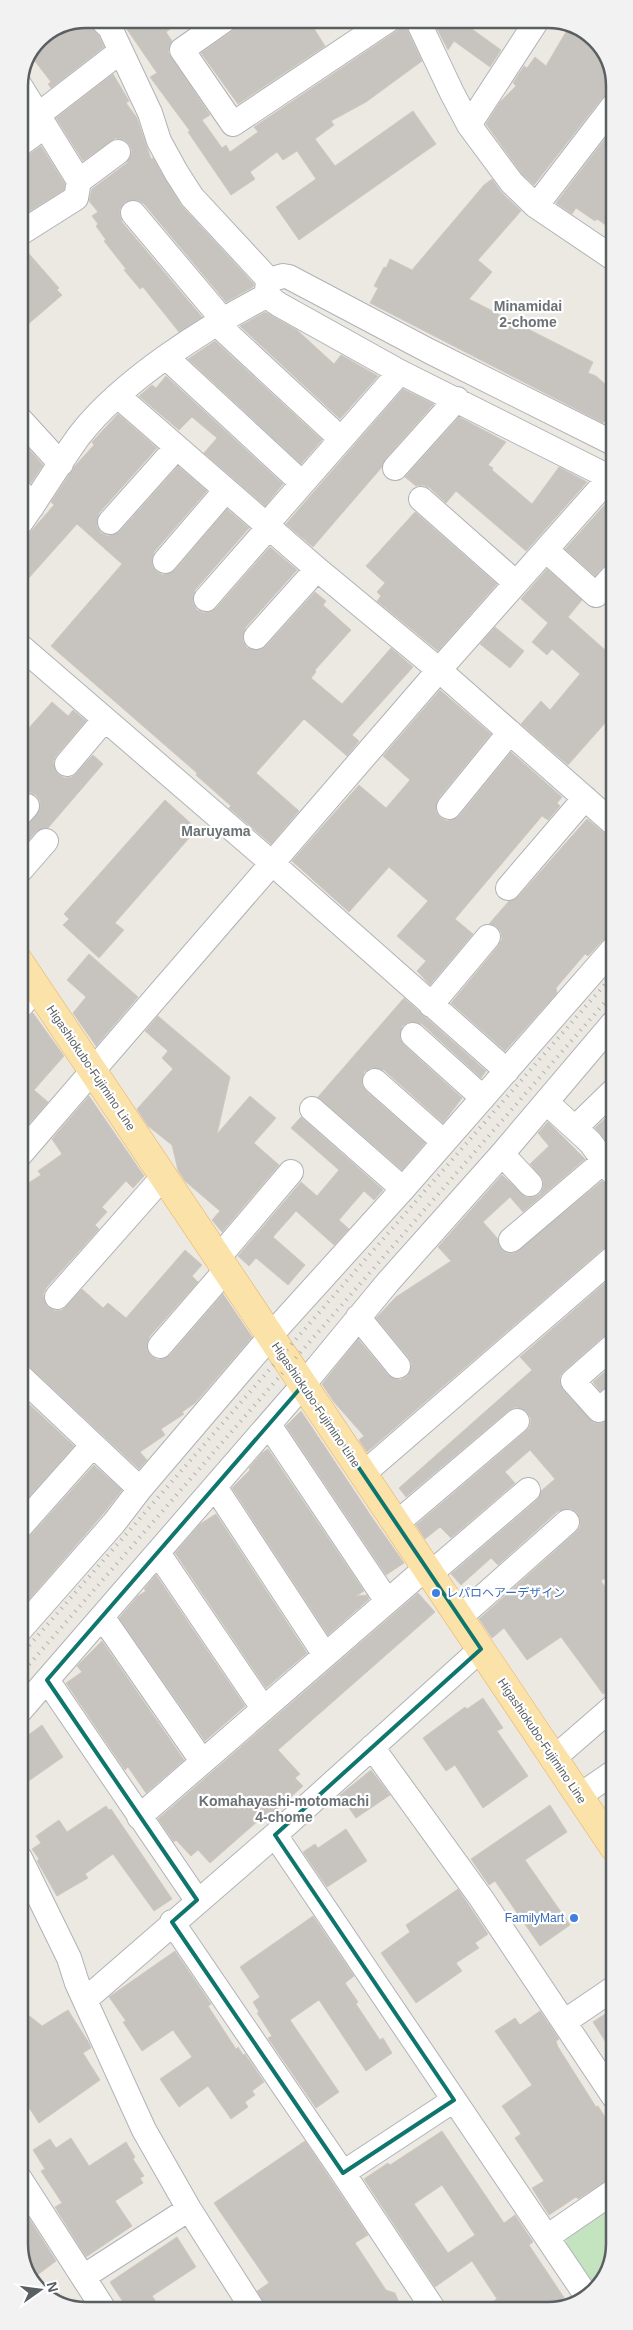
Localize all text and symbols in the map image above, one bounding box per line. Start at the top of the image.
district label: Minamidai 2-chome [494,298,562,330]
district label: Maruyama [181,823,251,839]
street label: Higashiokubo-Fujimino Line [44,1003,138,1134]
street label: Higashiokubo-Fujimino Line [269,1340,363,1471]
place label: レパロヘアーデザイン [446,1586,565,1600]
marker: レパロヘアーデザイン [430,1587,442,1599]
street label: Higashiokubo-Fujimino Line [495,1676,589,1807]
district label: Komahayashi-motomachi 4-chome [199,1793,369,1825]
place label: FamilyMart [505,1911,565,1925]
marker: FamilyMart [568,1912,580,1924]
north arrow [15,2265,65,2315]
text: N [44,2280,62,2294]

